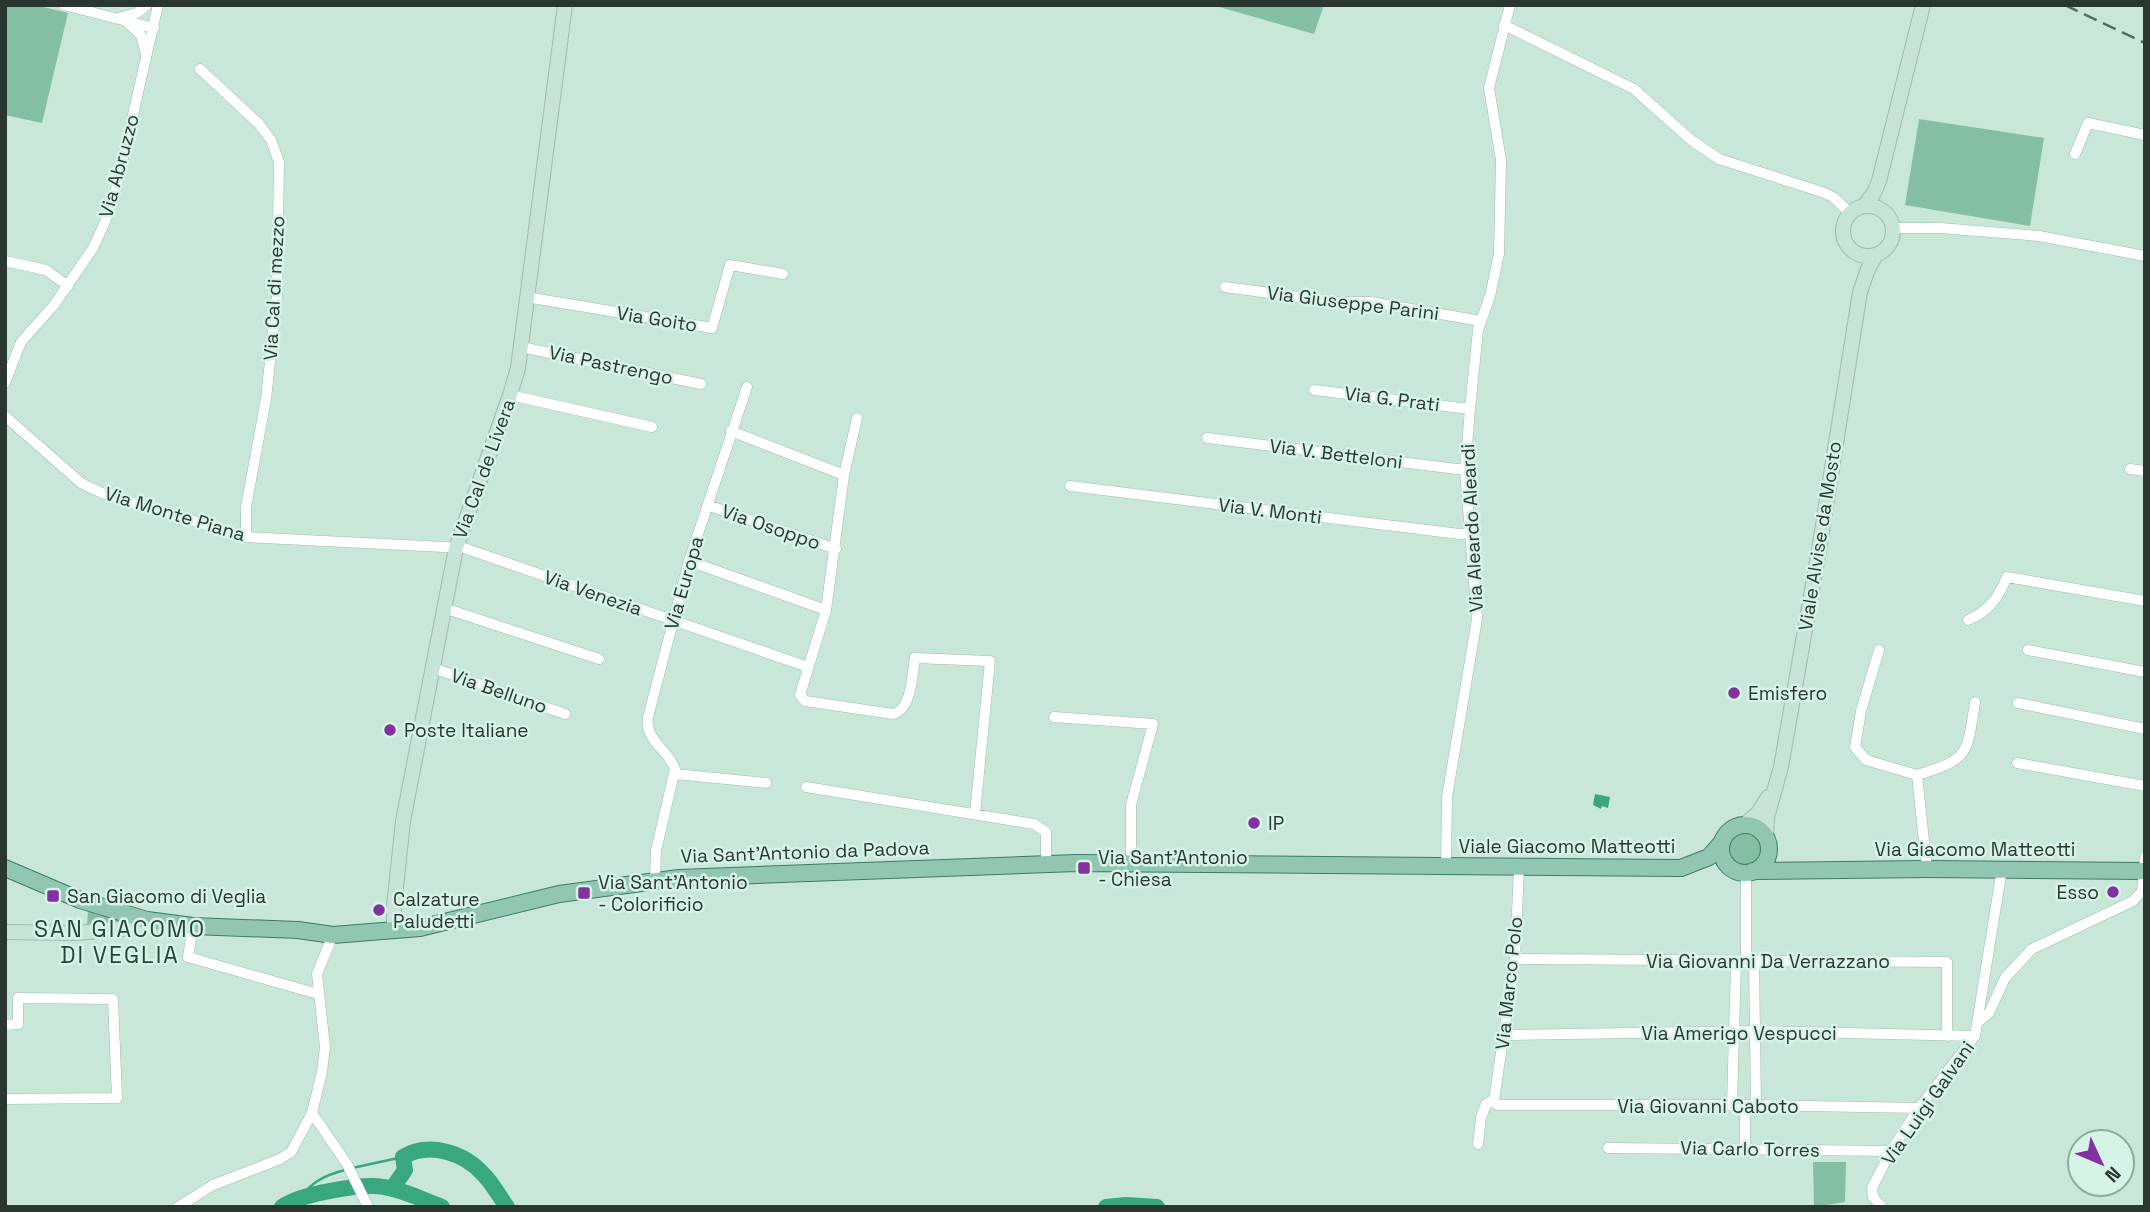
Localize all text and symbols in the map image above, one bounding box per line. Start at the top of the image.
street label: Via Abruzzo [93,112,145,220]
street label: Via Cal di mezzo [258,215,290,361]
street label: Via Giuseppe Parini [1266,280,1440,326]
street label: Via Goito [615,300,699,338]
street label: Via Pastrengo [547,340,675,390]
street label: Via G. Prati [1343,381,1441,417]
street label: Via Cal de Livera [447,396,521,542]
street label: Via V. Betteloni [1268,433,1404,475]
street label: Viale Alvise da Mosto [1793,439,1847,633]
street label: Via Aleardo Aleardi [1455,443,1489,613]
street label: Via Monte Piana [102,481,248,547]
street label: Via V. Monti [1217,492,1323,530]
street label: Via Osoppo [718,498,824,556]
street label: Via Europa [659,533,709,633]
street label: Via Venezia [541,565,646,621]
street label: Via Belluno [447,663,551,719]
place label: Emisfero [1748,681,1827,706]
marker: Emisfero [1726,685,1742,701]
place label: Poste Italiane [404,718,529,743]
marker: Poste Italiane [382,722,398,738]
place label: IP [1268,811,1284,836]
marker: IP [1246,815,1262,831]
street label: Viale Giacomo Matteotti [1459,834,1675,859]
street label: Via Sant'Antonio da Padova [680,835,930,869]
street label: Via Giacomo Matteotti [1875,837,2075,862]
place label: Via Sant'Antonio - Chiesa [1098,845,1248,892]
marker: Via Sant'Antonio - Chiesa [1076,860,1092,876]
place label: Via Sant'Antonio - Colorificio [598,870,748,917]
place label: Esso [2057,880,2099,905]
place label: San Giacomo di Veglia [67,884,266,909]
marker: Esso [2105,884,2121,900]
marker: Via Sant'Antonio - Colorificio [576,885,592,901]
place label: Calzature Paludetti [393,887,479,934]
marker: San Giacomo di Veglia [45,888,61,904]
marker: Calzature Paludetti [371,902,387,918]
district label: SAN GIACOMO DI VEGLIA [34,914,206,970]
street label: Via Marco Polo [1490,915,1528,1051]
street label: Via Giovanni Da Verrazzano [1646,949,1890,974]
street label: Via Amerigo Vespucci [1641,1021,1837,1046]
street label: Via Luigi Galvani [1876,1036,1980,1170]
street label: Via Giovanni Caboto [1617,1094,1799,1119]
north arrow [2066,1128,2136,1198]
street label: Via Carlo Torres [1680,1135,1820,1163]
text: N [2099,1161,2126,1188]

